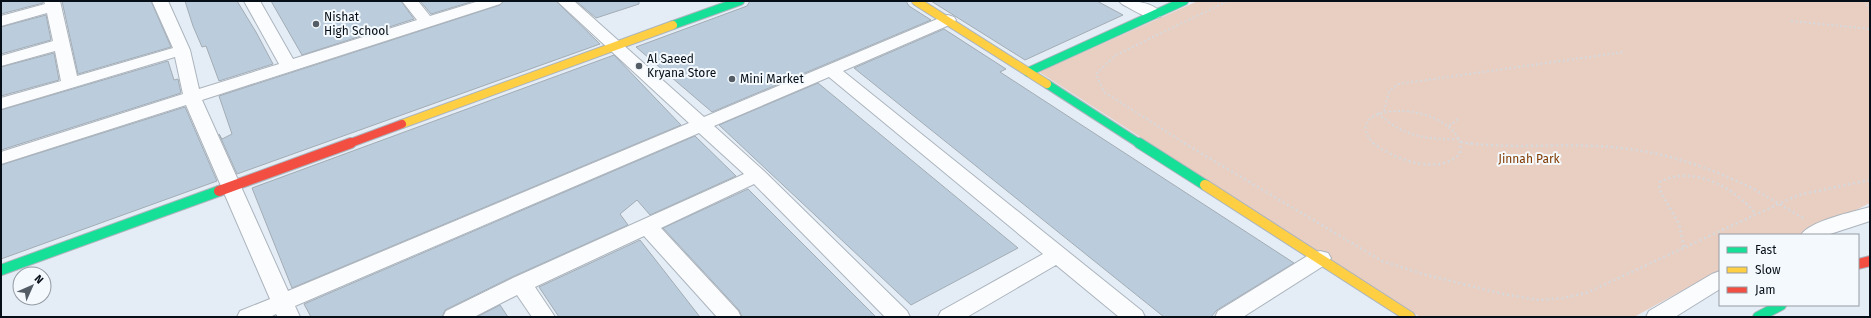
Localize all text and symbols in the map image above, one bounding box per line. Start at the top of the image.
place label: Nishat High School [324,10,389,38]
marker: Nishat High School [311,19,321,29]
place label: Al Saeed Kryana Store [647,52,716,80]
marker: Al Saeed Kryana Store [634,61,644,71]
place label: Mini Market [740,72,804,86]
marker: Mini Market [727,74,737,84]
park label: Jinnah Park [1498,152,1561,166]
legend [1719,234,1859,306]
text: Fast [1755,243,1777,257]
text: Slow [1755,263,1781,277]
north arrow [12,266,52,306]
text: N [32,272,46,286]
text: Jam [1755,283,1775,297]

